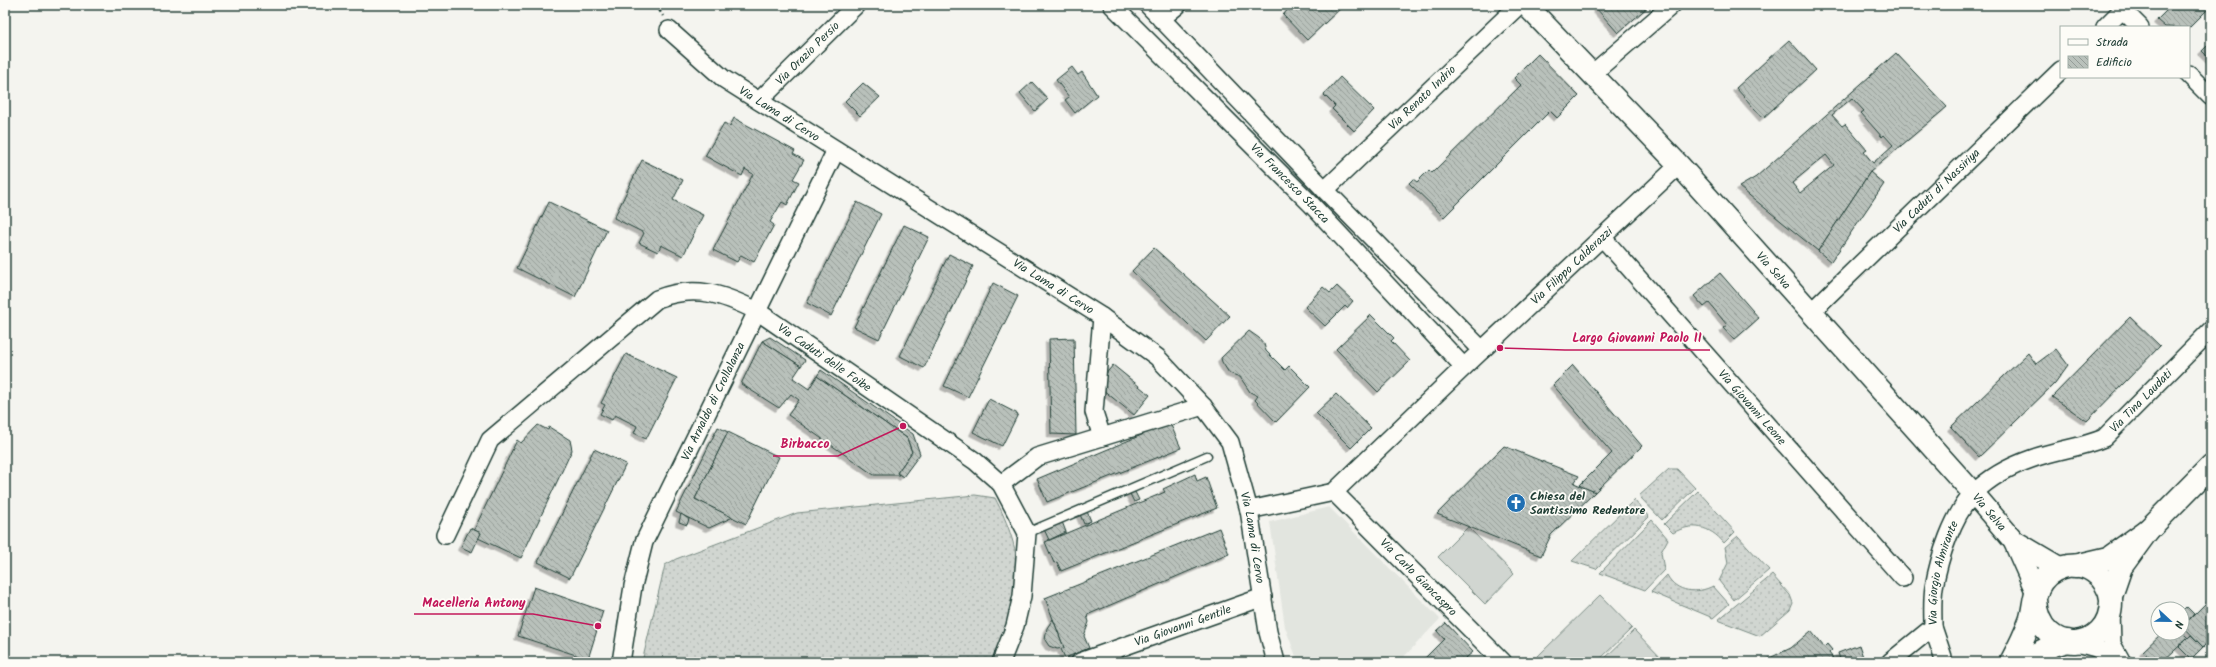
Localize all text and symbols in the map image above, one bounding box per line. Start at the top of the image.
street label: Via Orazio Persio [771,17,844,90]
legend [2060,26,2190,78]
text: Strada [2096,33,2129,52]
text: Edificio [2096,53,2132,72]
street label: Via Renato Indrio [1384,60,1460,135]
street label: Via Lama di Cervo [735,81,824,147]
street label: Via Francesco Stacca [1246,139,1334,228]
street label: Via Caduti di Nassiriya [1888,144,1985,238]
street label: Via Filippo Calderazzi [1526,222,1618,309]
street label: Via Selva [1751,247,1796,294]
street label: Via Lama di Cervo [1009,254,1098,319]
street label: Via Caduti delle Foibe [774,318,876,397]
callout: Largo Giovanni Paolo II [1565,325,1710,350]
text: Largo Giovanni Paolo II [1572,328,1702,349]
street label: Via Arnaldo di Crollalanza [676,338,750,464]
street label: Via Tina Laudati [2105,364,2178,437]
street label: Via Giovanni Leone [1713,365,1791,450]
callout: Birbacco [773,431,838,456]
text: Birbacco [781,434,829,455]
place label: Chiesa del Santissimo Redentore [1530,487,1645,520]
street label: Via Selva [1968,489,2011,536]
street label: Via Lama di Cervo [1235,490,1270,585]
church icon: Chiesa del Santissimo Redentore [1505,492,1527,514]
street label: Via Giorgio Almirante [1923,517,1964,625]
street label: Via Carlo Giancaspro [1375,534,1462,620]
callout: Macelleria Antony [414,589,533,614]
text: Macelleria Antony [422,593,526,614]
street label: Via Giovanni Gentile [1132,599,1234,651]
north arrow [2150,601,2190,641]
text: N [2169,618,2188,631]

